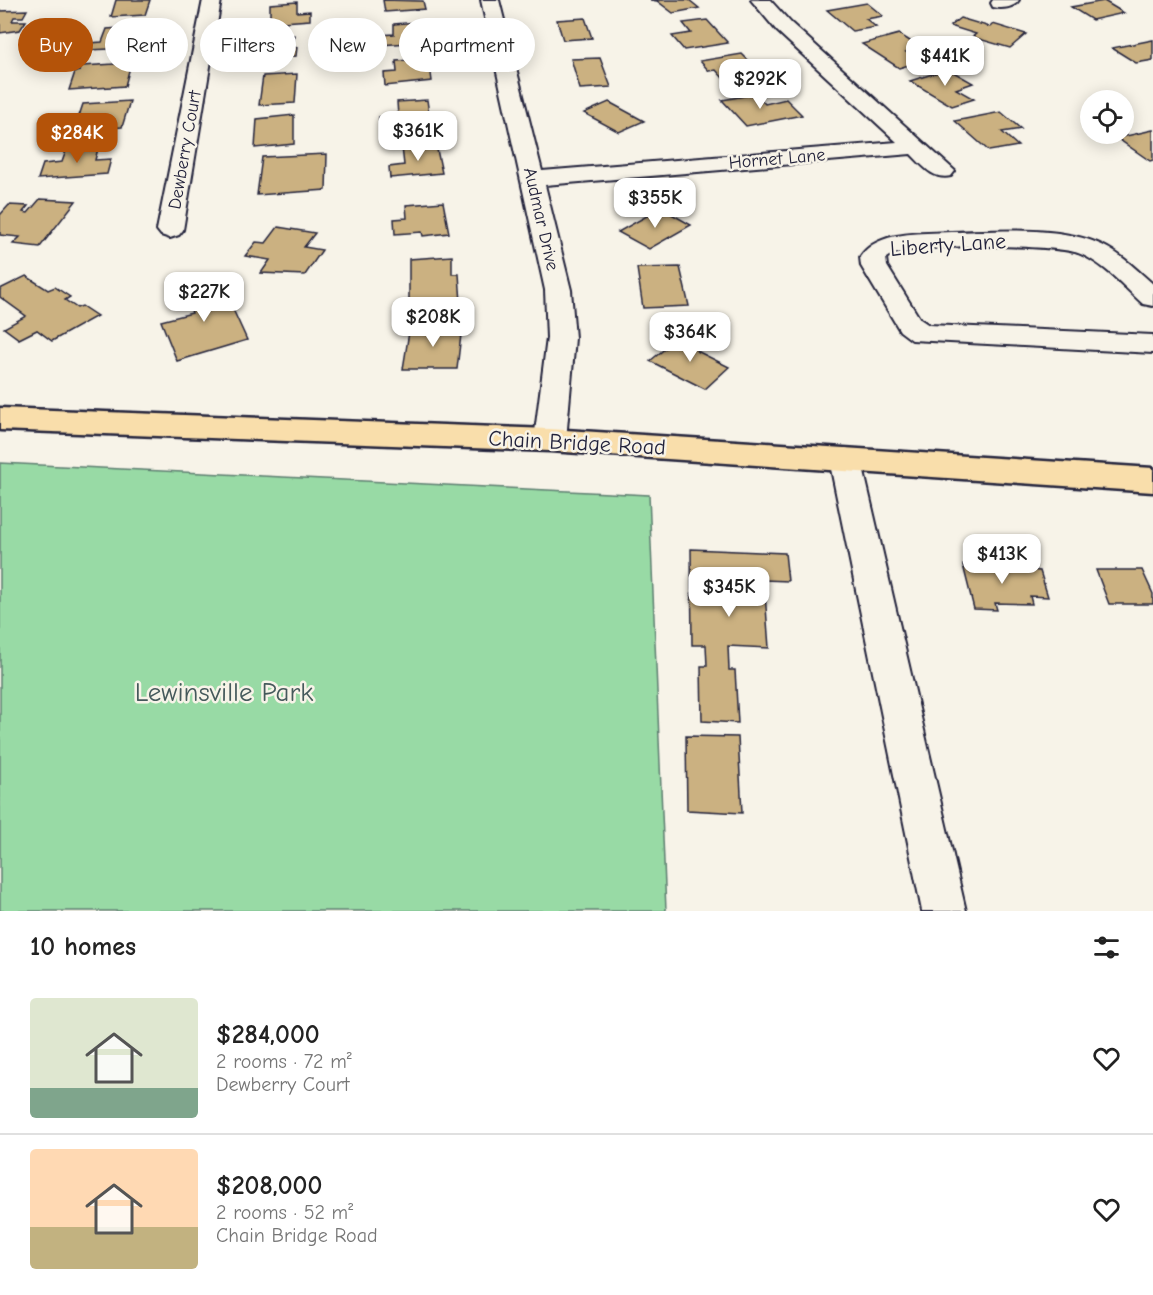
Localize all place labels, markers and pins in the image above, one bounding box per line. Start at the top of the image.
pin: $441K [903,36,987,87]
pin: $292K [718,59,802,110]
pin: $361K [376,111,460,162]
pin: $284K [35,113,119,164]
pin: $355K [613,178,697,229]
pin: $227K [162,272,246,323]
pin: $208K [391,297,475,348]
pin: $364K [648,312,732,363]
pin: $413K [960,534,1044,585]
pin: $345K [687,567,771,618]

